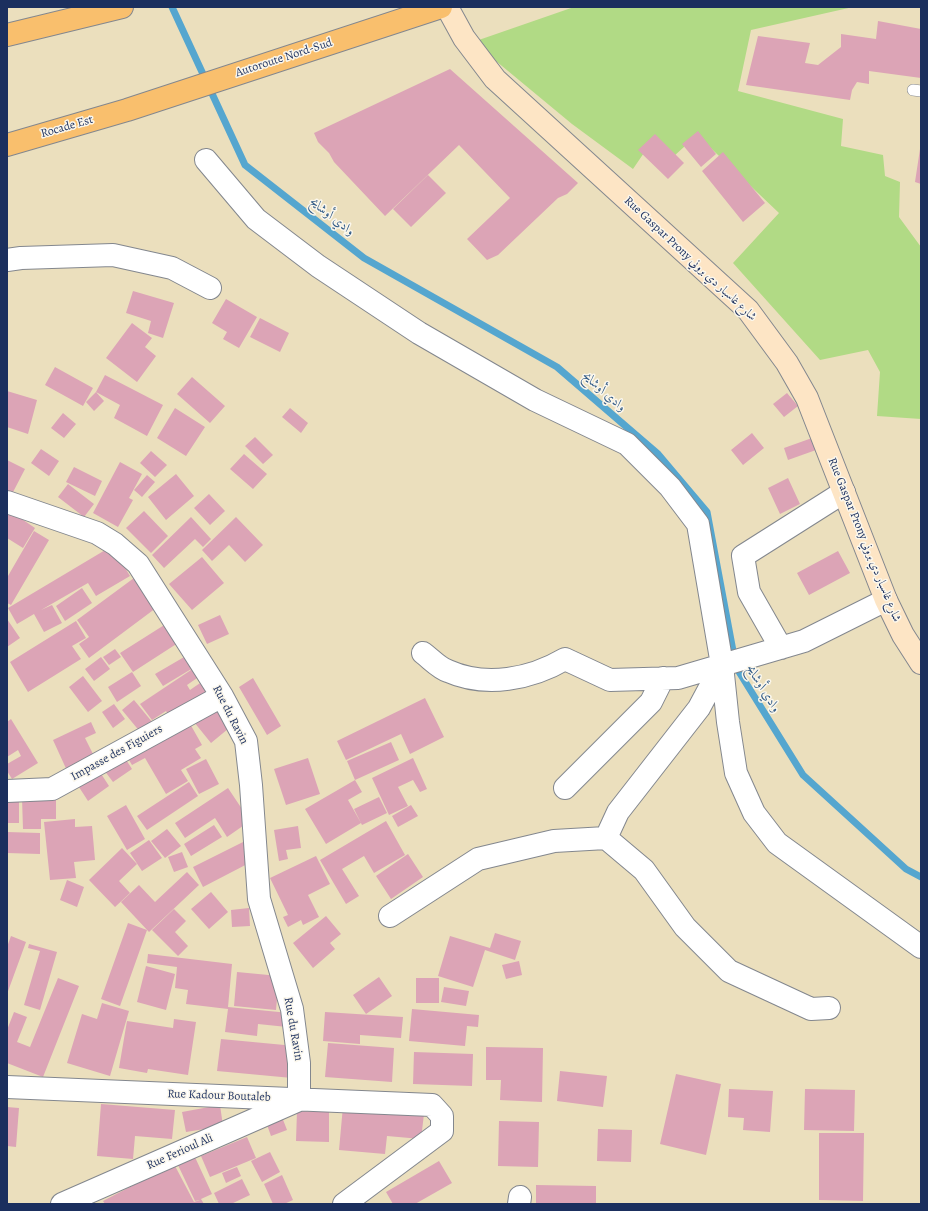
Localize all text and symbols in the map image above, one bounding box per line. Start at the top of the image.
street label: Autoroute Nord-Sud [234,36,334,80]
street label: Rocade Est [39,113,95,141]
street label: Rue Gaspar Prony شارع غاسبار دي بروني [621,194,759,324]
water label: وادي أوشايح [306,195,358,239]
water label: وادي أوشايح [579,369,629,415]
street label: Rue Gaspar Prony شارع غاسبار دي بروني [824,456,904,624]
water label: وادي أوشايح [742,662,784,716]
street label: Rue du Ravin [209,683,251,747]
street label: Impasse des Figuiers [69,722,165,784]
street label: Rue du Ravin [280,996,306,1062]
street label: Rue Kadour Boutaleb [167,1087,271,1105]
street label: Rue Ferioul Ali [145,1131,215,1173]

